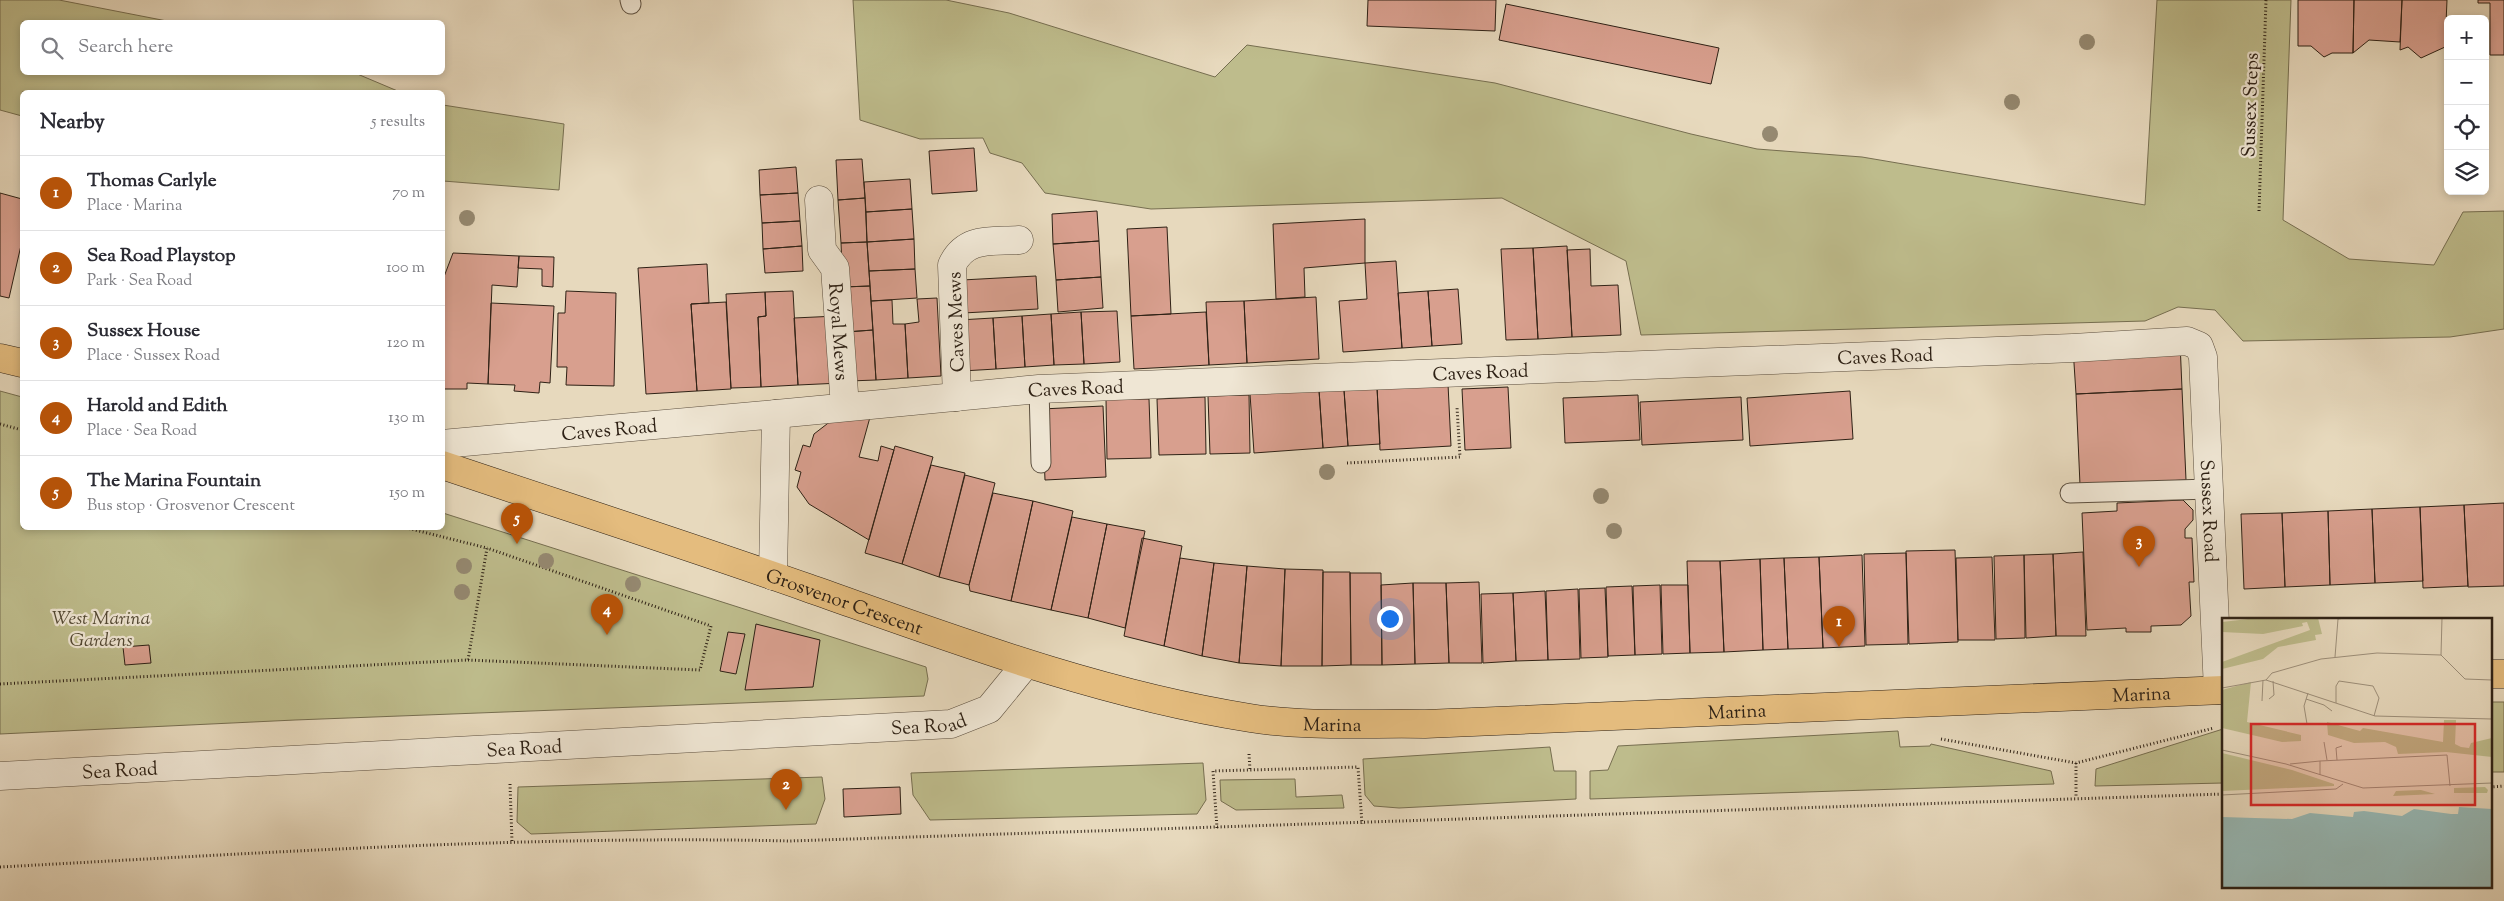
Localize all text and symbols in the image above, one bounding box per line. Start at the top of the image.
map controls [2444,15,2489,195]
button: + [2444,15,2489,60]
search box [20,20,445,75]
icon: search [38,34,66,62]
text: Search here [78,34,173,61]
street label: Sussex Steps [2236,52,2267,158]
button: − [2444,60,2489,105]
button: locate [2444,105,2489,150]
text: Nearby [40,108,105,138]
text: 5 results [371,111,425,134]
button: layers [2444,150,2489,195]
text: Thomas Carlyle [87,168,217,195]
text: 1 [53,182,59,205]
text: 70 m [392,182,425,205]
text: Place · Marina [87,195,182,218]
text: Sea Road Playstop [87,243,235,270]
text: 2 [52,257,60,280]
text: 100 m [386,257,425,280]
text: Park · Sea Road [87,270,192,293]
street label: Caves Mews [942,271,973,373]
street label: Royal Mews [820,282,854,382]
text: Sussex House [87,318,200,345]
text: 3 [53,332,59,355]
text: 120 m [387,332,425,355]
street label: Caves Road [1837,343,1934,373]
text: Place · Sussex Road [87,345,220,368]
street label: Caves Road [1432,359,1529,389]
street label: Caves Road [1027,375,1125,406]
text: Harold and Edith [87,393,228,420]
text: 4 [52,407,60,430]
text: 130 m [388,407,425,430]
street label: Caves Road [560,414,659,449]
text: Place · Sea Road [87,420,197,443]
street label: Sussex Road [2192,459,2223,563]
text: The Marina Fountain [87,468,261,495]
text: 5 [53,482,59,505]
text: 150 m [389,482,425,505]
text: Bus stop · Grosvenor Crescent [87,495,295,518]
pin: 5 [501,503,533,544]
pin: 3 [2123,526,2155,567]
street label: Grosvenor Crescent [762,563,927,644]
pin: 4 [591,594,623,635]
park label: West Marina Gardens [52,606,150,655]
your location [1377,606,1403,632]
pin: 1 [1823,606,1855,647]
inset map [2222,618,2492,888]
street label: Marina [2112,681,2172,711]
street label: Marina [1707,698,1767,728]
street label: Sea Road [890,708,971,743]
street label: Marina [1302,712,1362,740]
street label: Sea Road [486,734,563,765]
street label: Sea Road [81,756,159,787]
pin: 2 [770,769,802,810]

